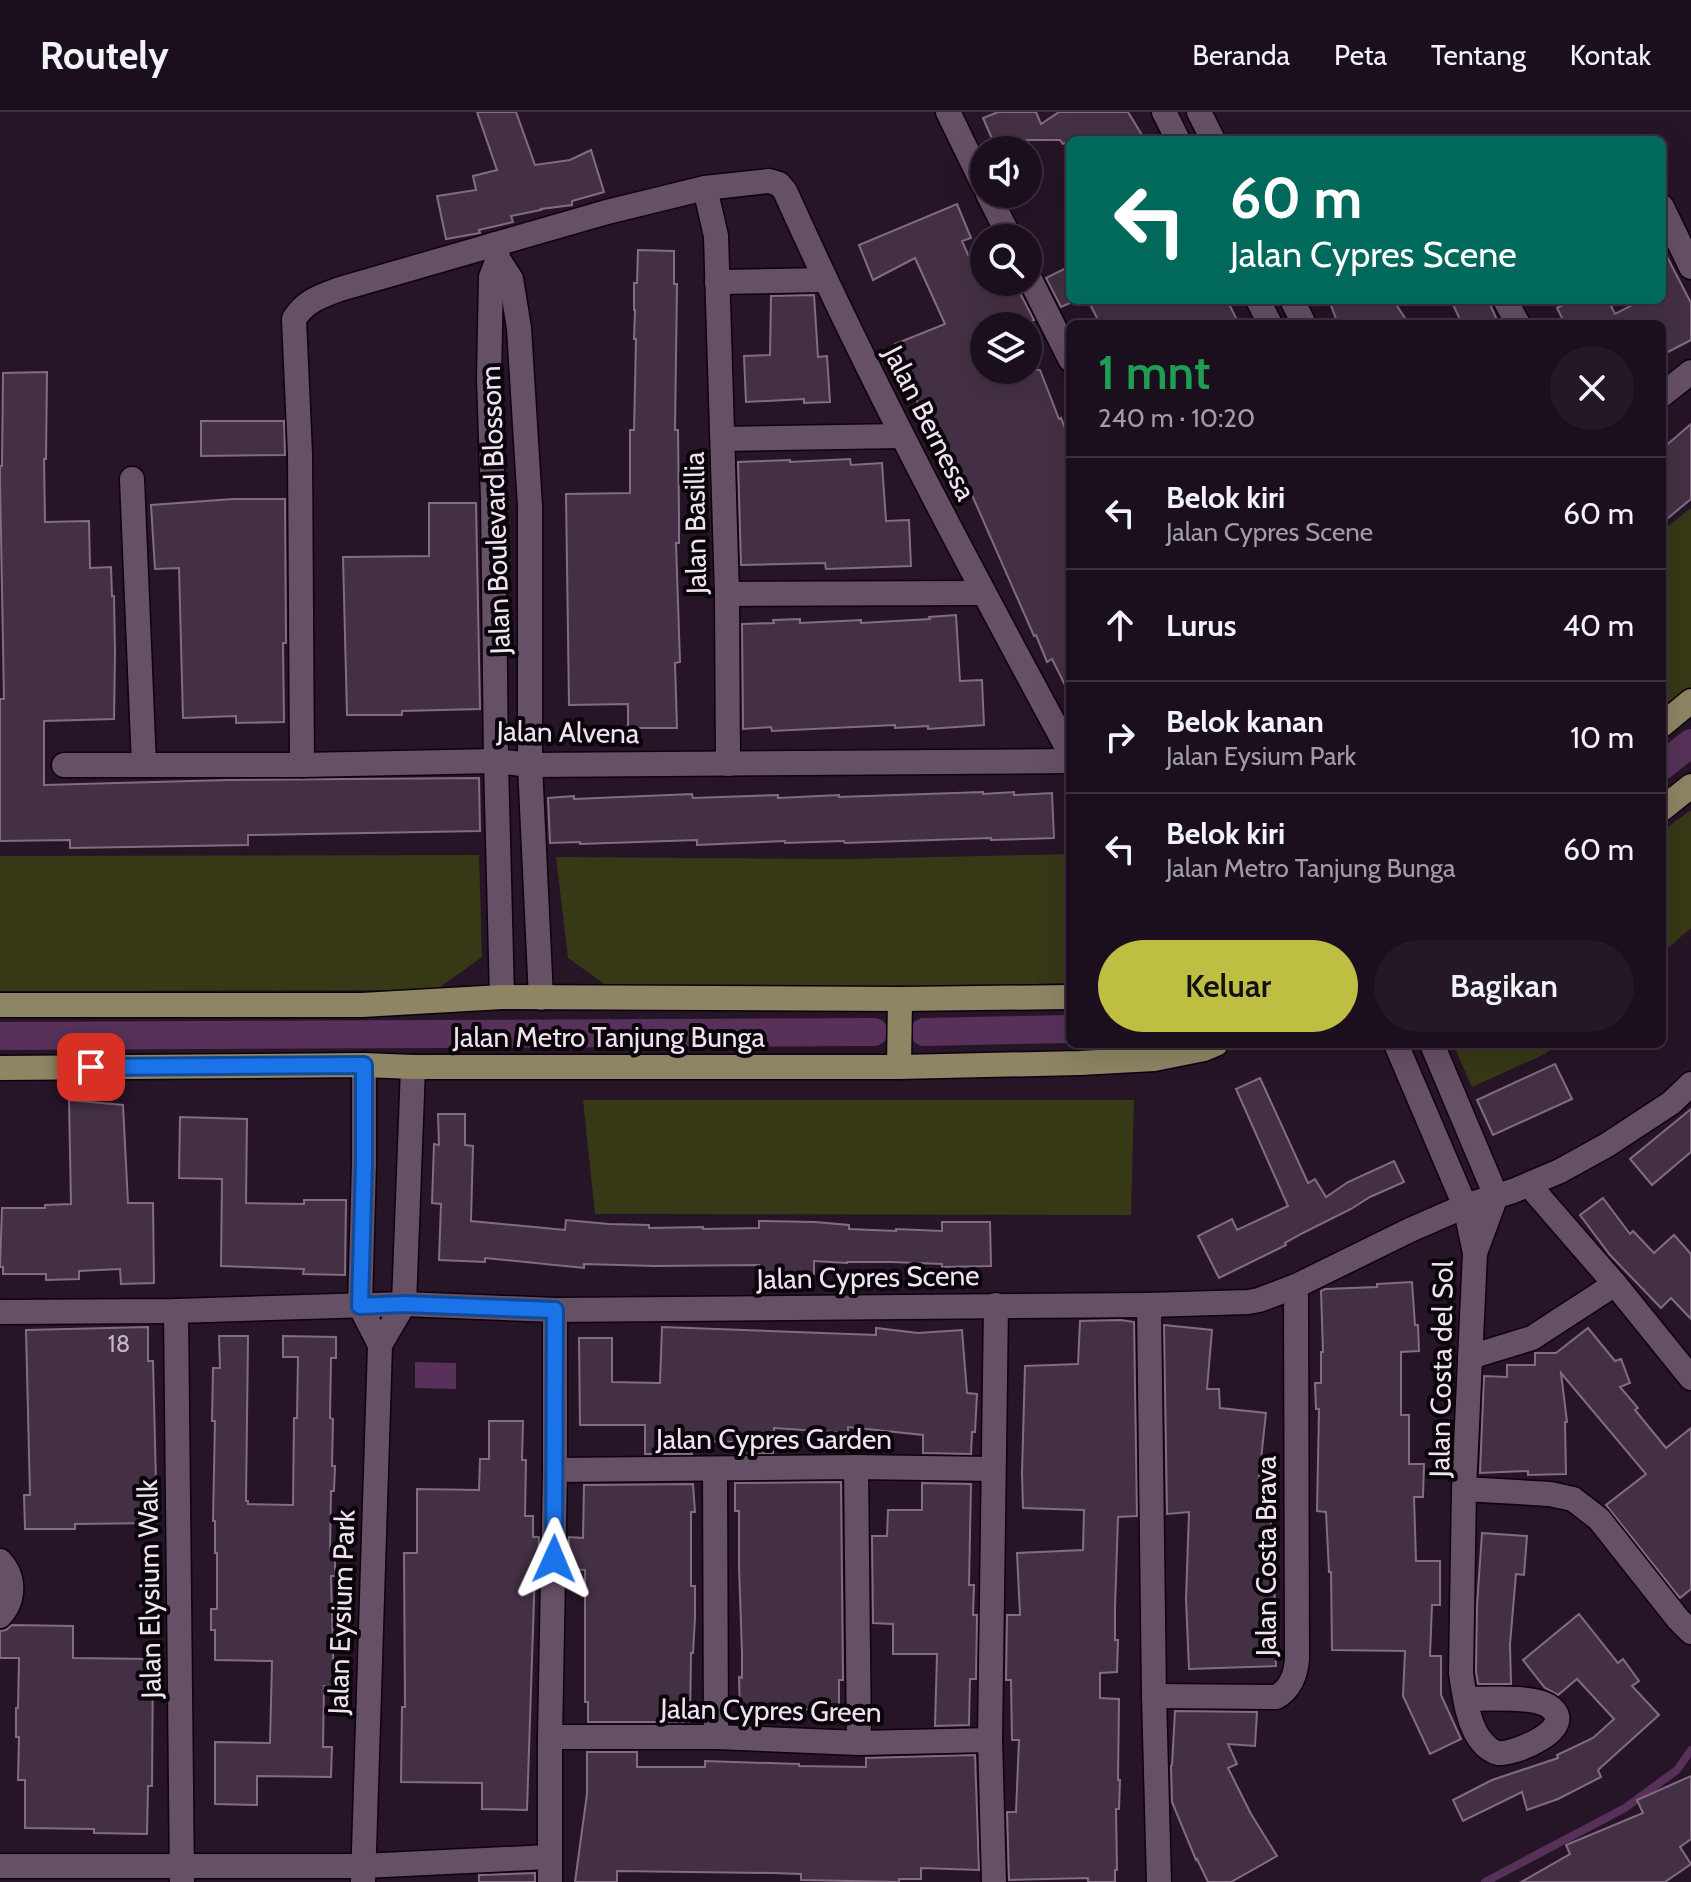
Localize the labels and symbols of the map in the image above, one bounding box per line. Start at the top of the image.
street label: Jalan Bernessa [876,339,984,506]
street label: Jalan Boulevard Blossom [473,365,517,656]
street label: Jalan Basillia [677,451,713,596]
street label: Jalan Alvena [495,714,640,750]
street label: Jalan Metro Tanjung Bunga [452,1020,765,1054]
pin [57,1033,125,1101]
street label: Jalan Cypres Scene [755,1258,980,1296]
street label: Jalan Costa del Sol [1422,1260,1460,1479]
house number: 18 [108,1329,130,1358]
street label: Jalan Cypres Garden [655,1422,892,1456]
street label: Jalan Costa Brava [1249,1455,1283,1657]
street label: Jalan Elysium Walk [130,1479,168,1700]
street label: Jalan Eysium Park [320,1509,362,1716]
position arrow [512,1517,596,1601]
street label: Jalan Cypres Green [659,1691,882,1729]

